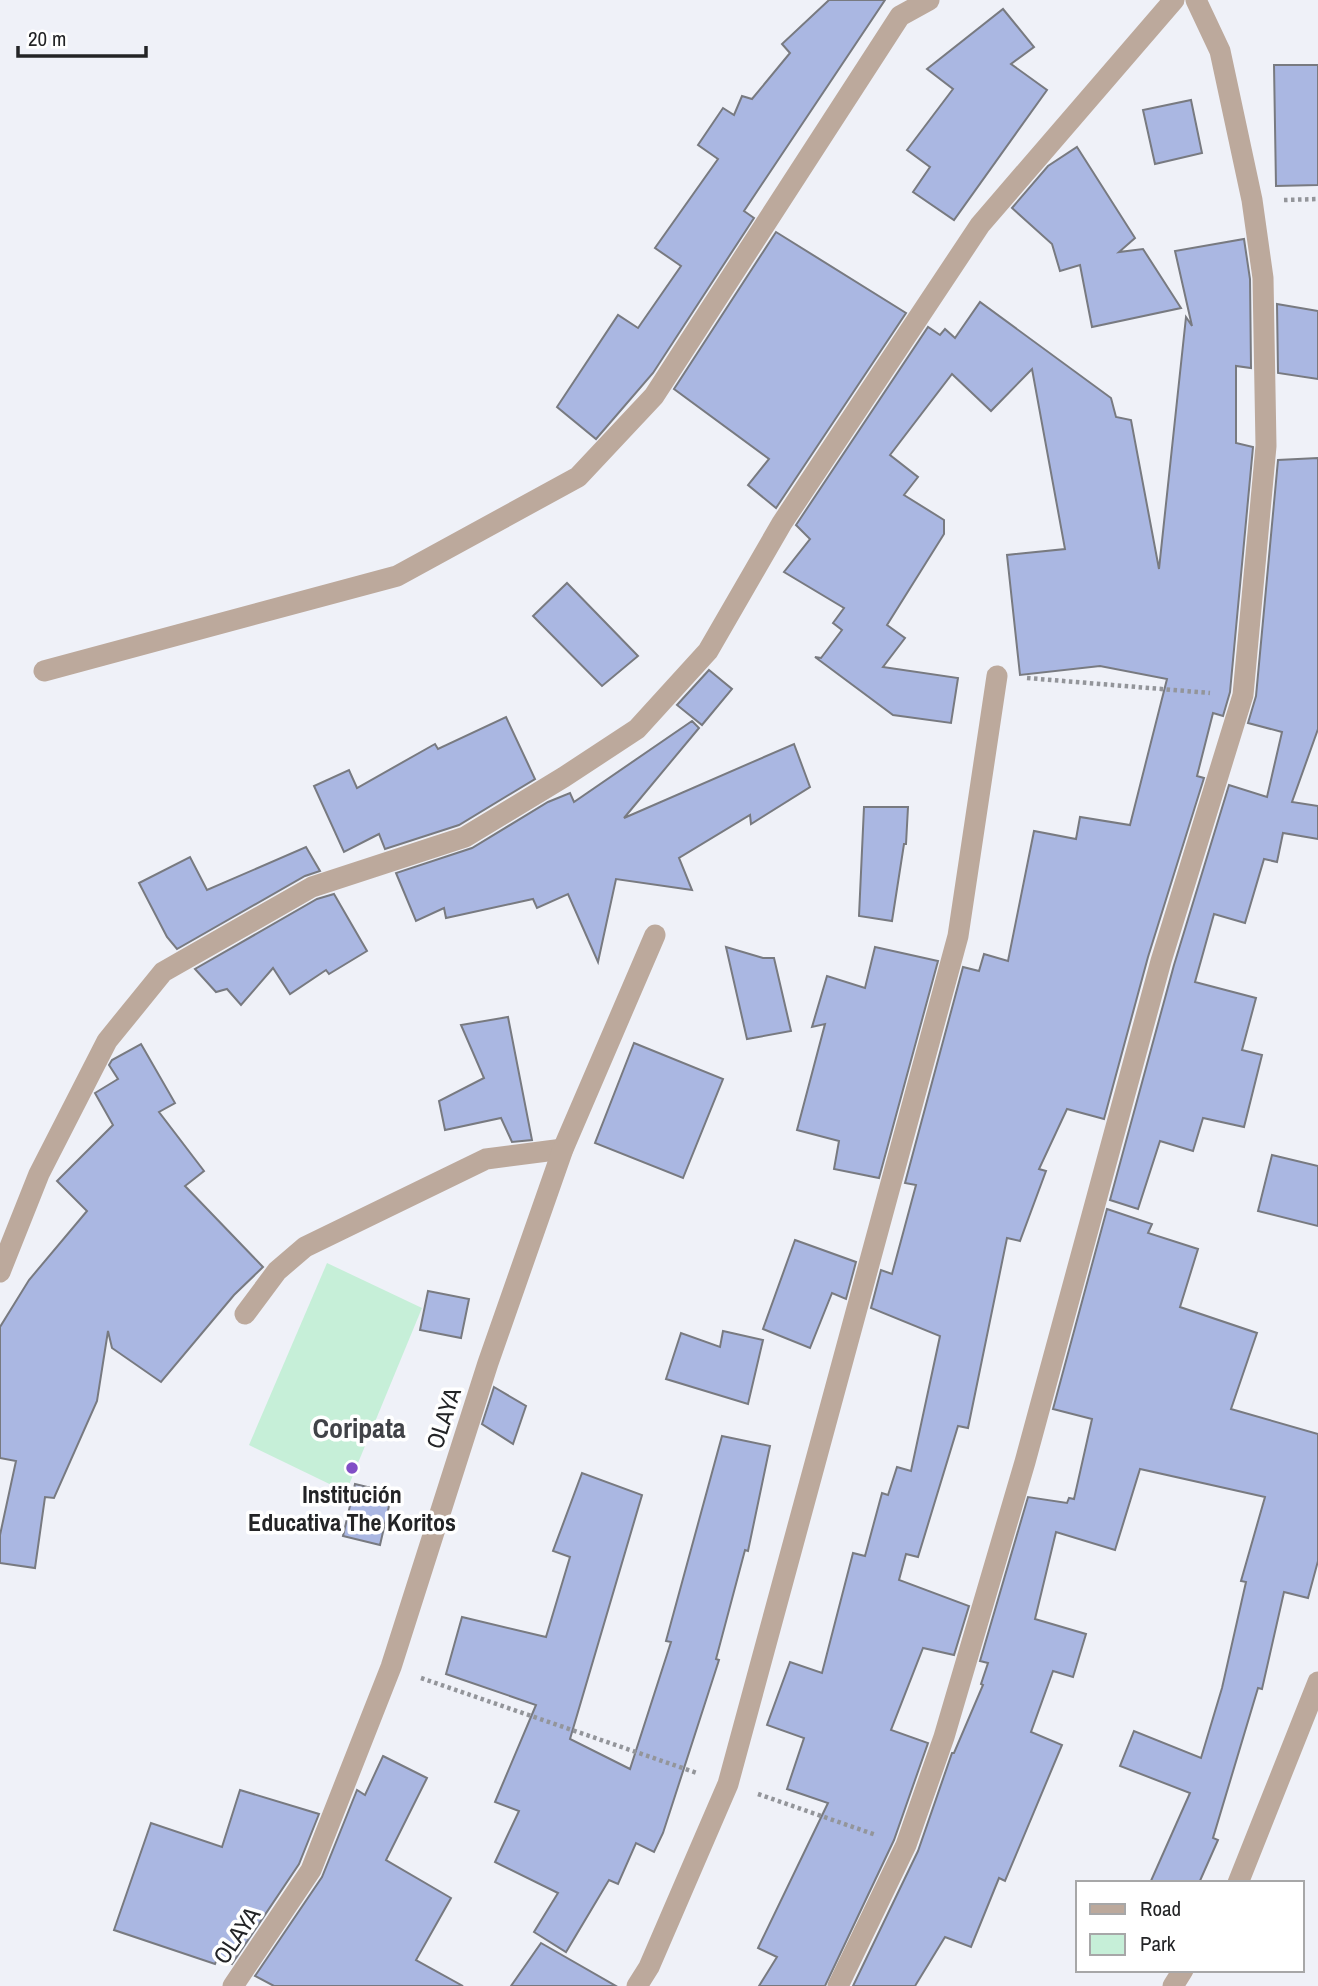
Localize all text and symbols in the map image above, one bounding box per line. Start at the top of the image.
scale bar [18,14,145,58]
text: 20 m [28,24,66,53]
street label: OLAYA [418,1382,468,1453]
district label: Coripata [312,1409,406,1447]
marker: Institución Educativa The Koritos [344,1460,360,1476]
place label: Institución Educativa The Koritos [248,1478,456,1538]
legend [1076,1881,1304,1972]
text: Road [1140,1894,1181,1923]
street label: OLAYA [205,1899,267,1970]
text: Park [1140,1929,1176,1958]

